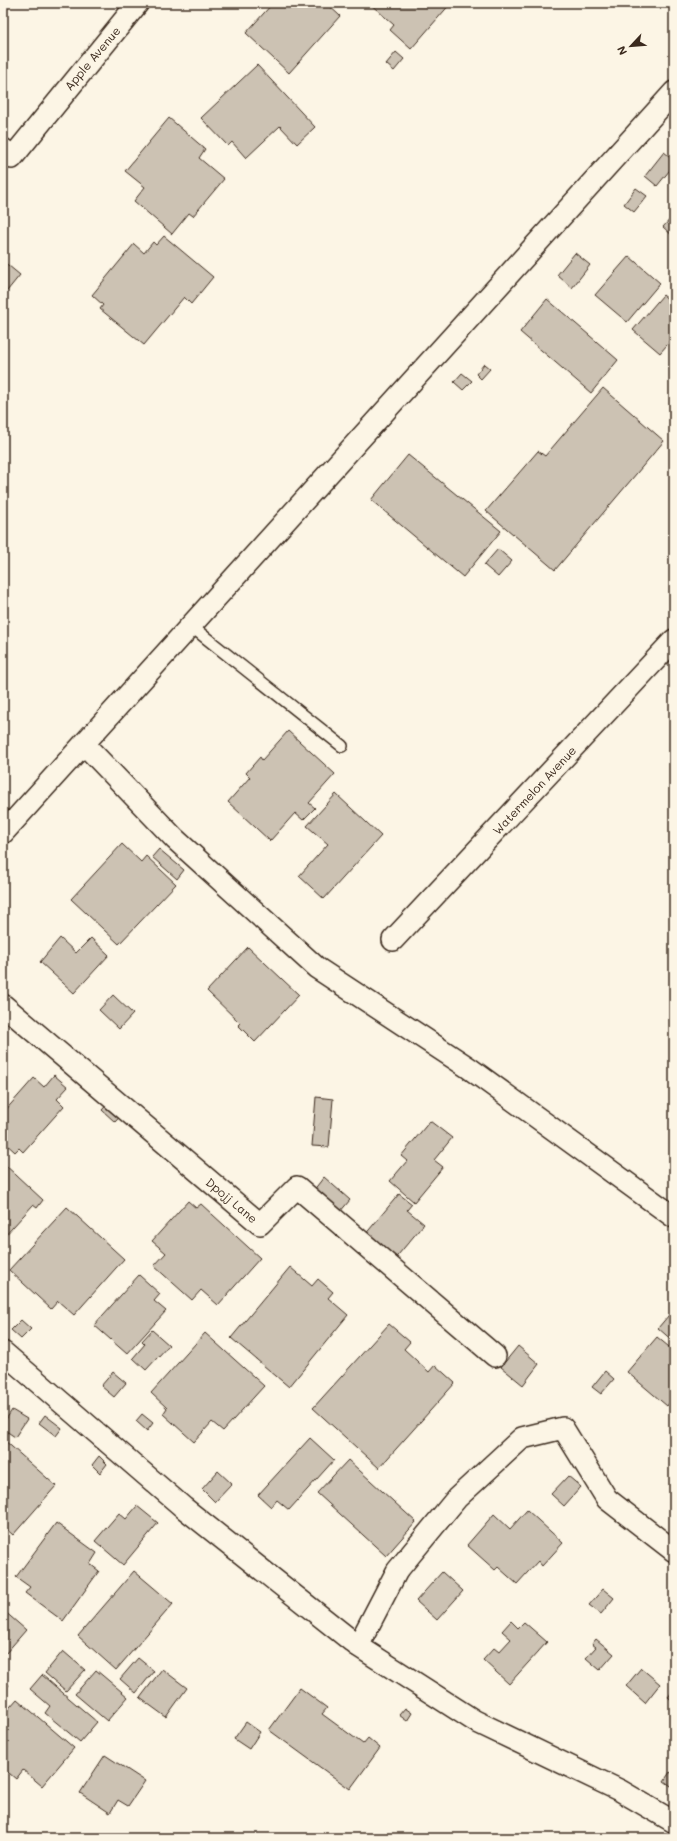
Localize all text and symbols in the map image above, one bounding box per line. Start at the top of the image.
street label: Apple Avenue [61,23,123,93]
north arrow [611,26,651,66]
text: N [613,44,630,58]
street label: Watermelon Avenue [489,742,579,838]
street label: Dpojj Lane [203,1174,261,1226]

